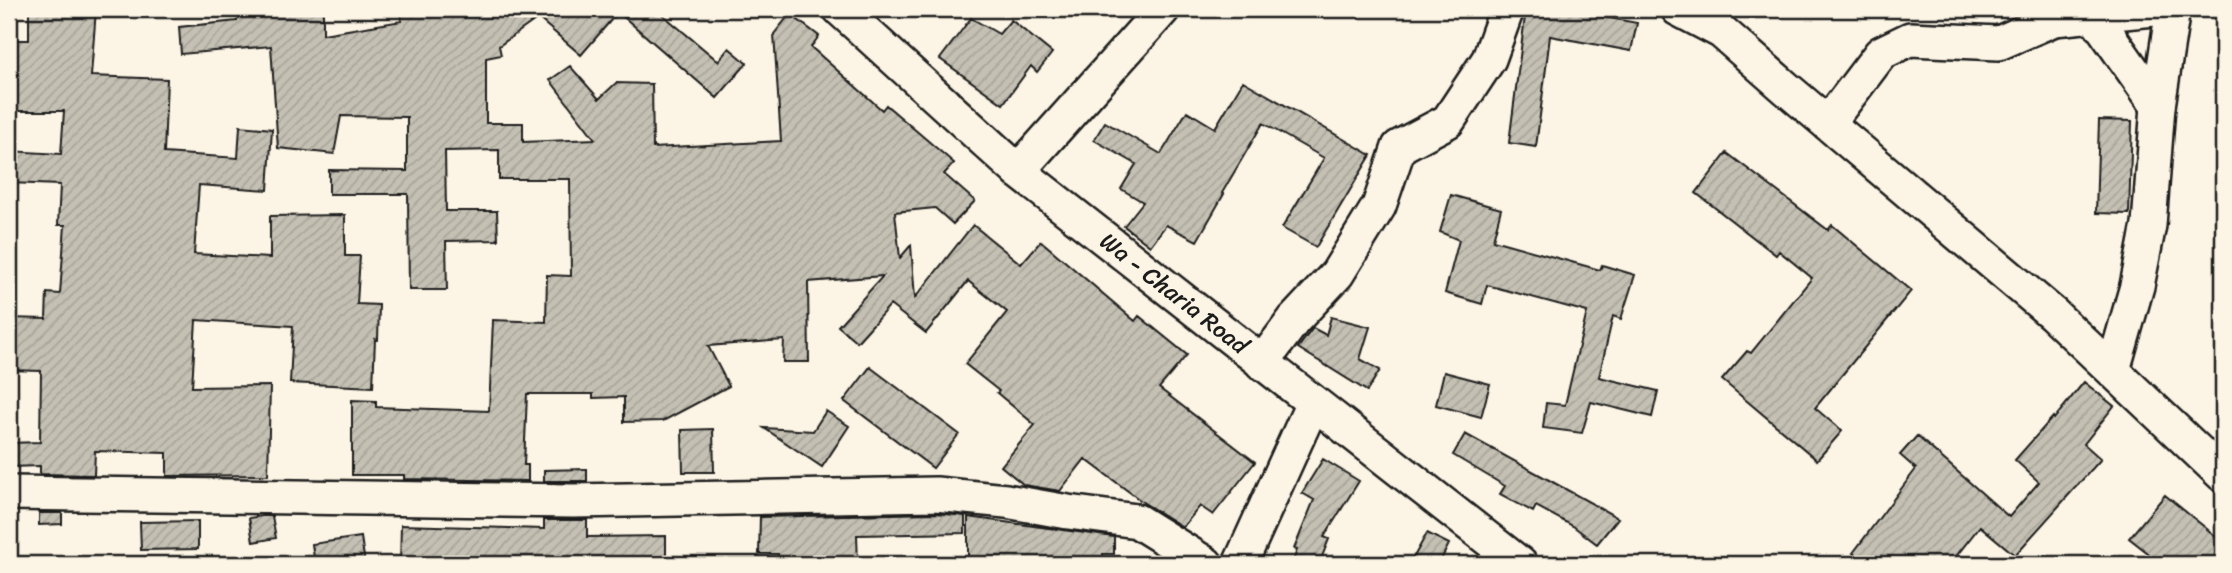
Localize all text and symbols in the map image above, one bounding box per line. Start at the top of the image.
street label: Wa - Charia Road [1090,221,1260,367]

